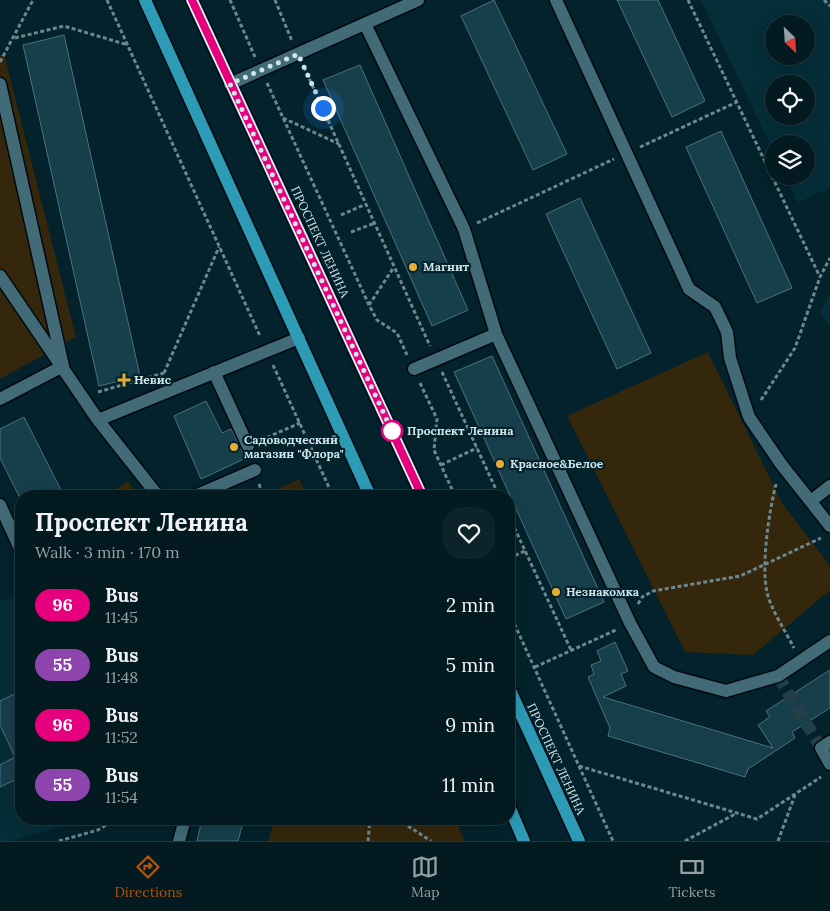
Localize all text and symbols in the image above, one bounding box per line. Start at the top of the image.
north arrow [765,15,815,65]
map controls [765,15,815,185]
button: locate [765,75,815,125]
your location [311,96,336,121]
button: layers [765,135,815,185]
street label: ПРОСПЕКТ ЛЕНИНА [288,184,353,300]
place label: Магнит [423,259,470,274]
marker: Магнит [407,261,419,273]
place label: Невис [134,372,172,387]
marker: Невис [118,374,130,386]
marker: Проспект Ленина [381,420,403,442]
place label: Проспект Ленина [407,423,514,438]
place label: Садоводческий магазин "Флора" [244,432,344,461]
marker: Садоводческий магазин "Флора" [228,441,240,453]
place label: Красное&Белое [510,456,604,471]
marker: Красное&Белое [494,458,506,470]
text: Проспект Ленина [35,507,248,538]
button: heart [443,507,495,559]
text: Walk · 3 min · 170 m [35,542,180,562]
text: Bus [105,583,138,607]
place label: Незнакомка [566,584,640,599]
marker: Незнакомка [550,586,562,598]
text: 96 [52,593,73,616]
text: 2 min [446,593,495,617]
text: 11:45 [105,607,138,627]
text: Bus [105,643,138,667]
text: 55 [53,653,72,676]
text: 5 min [446,653,495,677]
text: 11:48 [105,667,138,687]
street label: ПРОСПЕКТ ЛЕНИНА [524,701,589,817]
text: Bus [105,703,138,727]
text: 96 [52,713,73,736]
text: 9 min [445,713,495,737]
text: 11:52 [105,727,138,747]
text: Bus [105,763,138,787]
text: 55 [53,773,72,796]
text: 11 min [442,773,495,797]
text: 11:54 [105,787,138,807]
tab: Directions [114,853,182,901]
tab: Map [411,853,440,901]
tab: Tickets [668,853,716,901]

